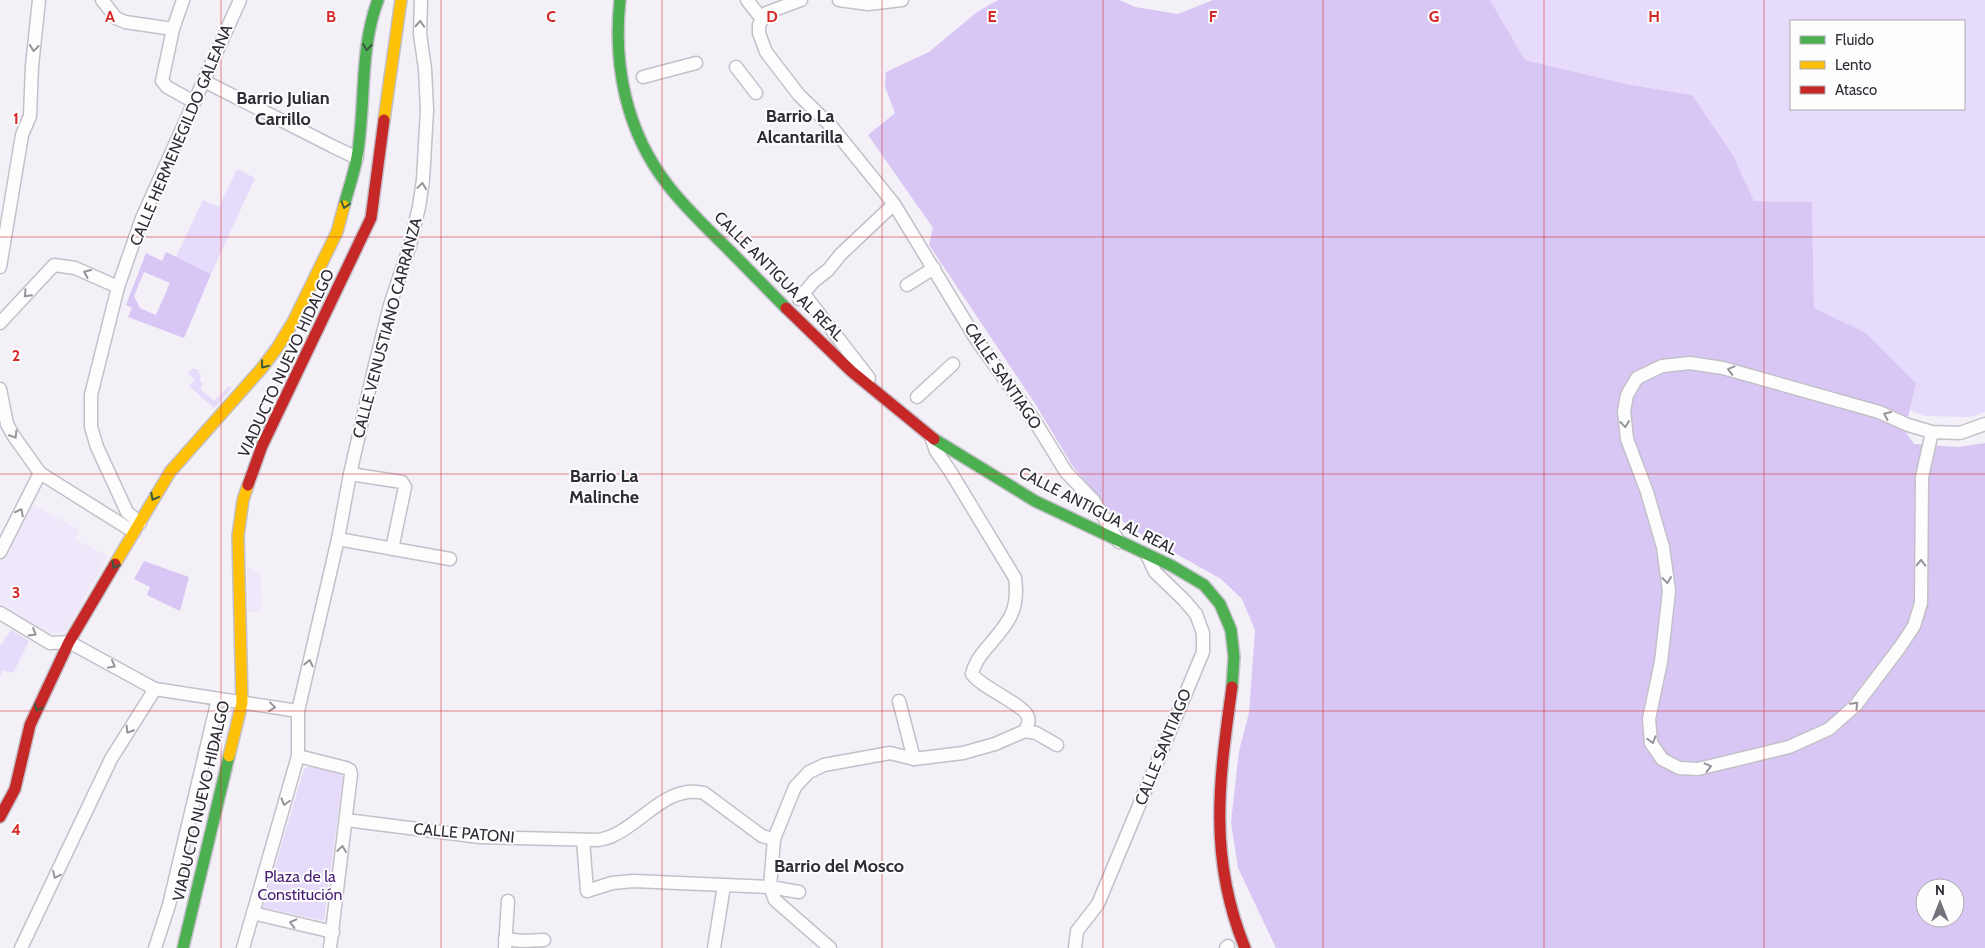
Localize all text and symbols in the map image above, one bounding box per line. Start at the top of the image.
text: A [105,7,115,26]
text: B [326,7,336,26]
text: C [546,7,556,26]
text: D [766,7,778,26]
text: E [987,7,997,26]
text: F [1209,7,1218,26]
text: G [1429,7,1439,26]
text: H [1648,7,1660,26]
one-way arrow [415,20,425,28]
legend [1790,20,1965,110]
street label: CALLE HERMENEGILDO GALEANA [126,21,236,249]
text: Fluido [1835,31,1874,49]
one-way arrow [362,44,373,52]
one-way arrow [29,45,40,53]
text: Lento [1835,56,1872,74]
text: Atasco [1835,81,1877,99]
district label: Barrio Julian Carrillo [236,87,330,130]
district label: Barrio La Alcantarilla [757,105,843,148]
text: 1 [13,109,19,128]
one-way arrow [416,181,427,189]
one-way arrow [341,200,351,208]
street label: CALLE ANTIGUA AL REAL [710,207,848,345]
street label: CALLE VENUSTIANO CARRANZA [348,216,426,440]
street label: VIADUCTO NUEVO HIDALGO [234,266,338,460]
one-way arrow [83,268,92,279]
one-way arrow [24,289,33,298]
street label: CALLE SANTIAGO [960,319,1046,433]
text: 2 [12,346,20,365]
one-way arrow [262,359,270,368]
one-way arrow [1726,365,1735,376]
one-way arrow [1883,411,1892,422]
one-way arrow [1619,420,1630,428]
one-way arrow [7,429,17,438]
street label: CALLE ANTIGUA AL REAL [1016,463,1180,559]
district label: Barrio La Malinche [569,465,639,508]
one-way arrow [151,492,161,501]
one-way arrow [14,509,24,518]
one-way arrow [111,559,121,568]
one-way arrow [1916,559,1926,566]
one-way arrow [1662,575,1672,584]
text: 3 [12,583,20,602]
one-way arrow [28,627,37,637]
one-way arrow [107,659,116,669]
one-way arrow [303,659,314,668]
street label: CALLE SANTIAGO [1131,686,1195,808]
street label: VIADUCTO NUEVO HIDALGO [169,699,233,903]
one-way arrow [268,701,276,712]
one-way arrow [1849,702,1858,711]
one-way arrow [34,703,45,712]
one-way arrow [126,724,135,734]
one-way arrow [1647,735,1657,744]
one-way arrow [1704,762,1713,773]
one-way arrow [280,798,290,806]
street label: CALLE PATONI [413,819,515,847]
text: 4 [11,820,21,839]
one-way arrow [336,845,347,853]
district label: Barrio del Mosco [774,855,904,877]
park label: Plaza de la Constitución [258,867,343,904]
one-way arrow [52,870,63,879]
north arrow [1915,878,1965,928]
text: N [1935,881,1945,899]
one-way arrow [288,918,297,929]

